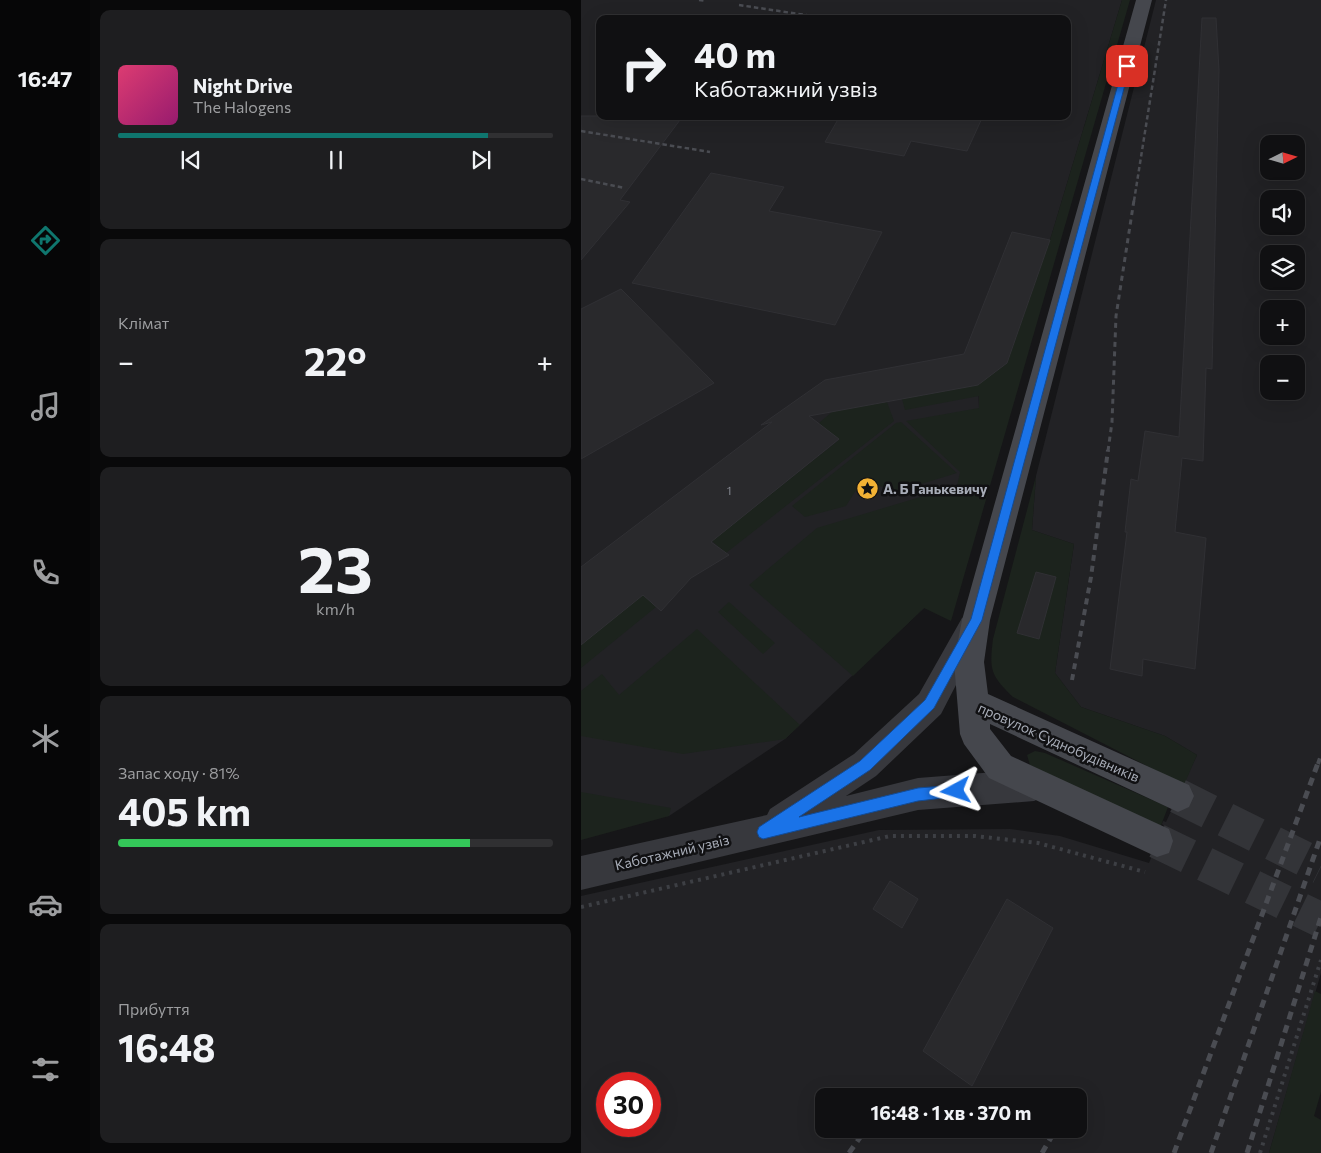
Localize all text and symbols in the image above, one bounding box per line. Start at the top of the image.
text: 40 m [694,32,776,75]
icon: right [611,35,676,100]
pin [1106,45,1148,87]
icon: arrive [1113,52,1141,80]
text: 16:47 [18,65,72,92]
text: Night Drive [193,74,293,97]
text: Каботажний узвіз [694,75,878,102]
text: The Halogens [193,97,291,116]
north arrow [1260,135,1305,180]
map controls [1260,135,1305,400]
icon: previous [177,146,205,174]
icon: pause [322,146,350,174]
icon: next [467,146,495,174]
button: sound [1260,190,1305,235]
icon: directions [28,223,63,258]
button: layers [1260,245,1305,290]
button: + [1260,300,1305,345]
text: Клімат [118,313,169,332]
text: 22° [304,337,367,384]
text: − [118,344,134,378]
text: + [537,344,553,378]
button: − [1260,355,1305,400]
icon: music [28,389,63,424]
place icon: А. Б Ганькевичу [855,476,879,500]
place label: А. Б Ганькевичу [883,480,988,497]
house number: 1 [727,484,731,497]
text: 23 [298,527,373,606]
icon: phone [28,555,63,590]
text: km/h [316,599,355,618]
street label: провулок Суднобудівників [976,699,1142,785]
icon: climate [28,721,63,756]
text: Запас ходу · 81% [118,763,240,782]
position arrow [929,764,981,816]
text: 405 km [118,787,251,834]
street label: Каботажний узвіз [613,831,731,873]
icon: car [28,887,63,922]
text: Прибуття [118,999,190,1018]
text: 16:48 [118,1023,216,1070]
icon: filters [28,1052,63,1087]
speed limit sign: 30 [596,1072,661,1137]
text: 16:48 · 1 хв · 370 m [871,1101,1031,1124]

